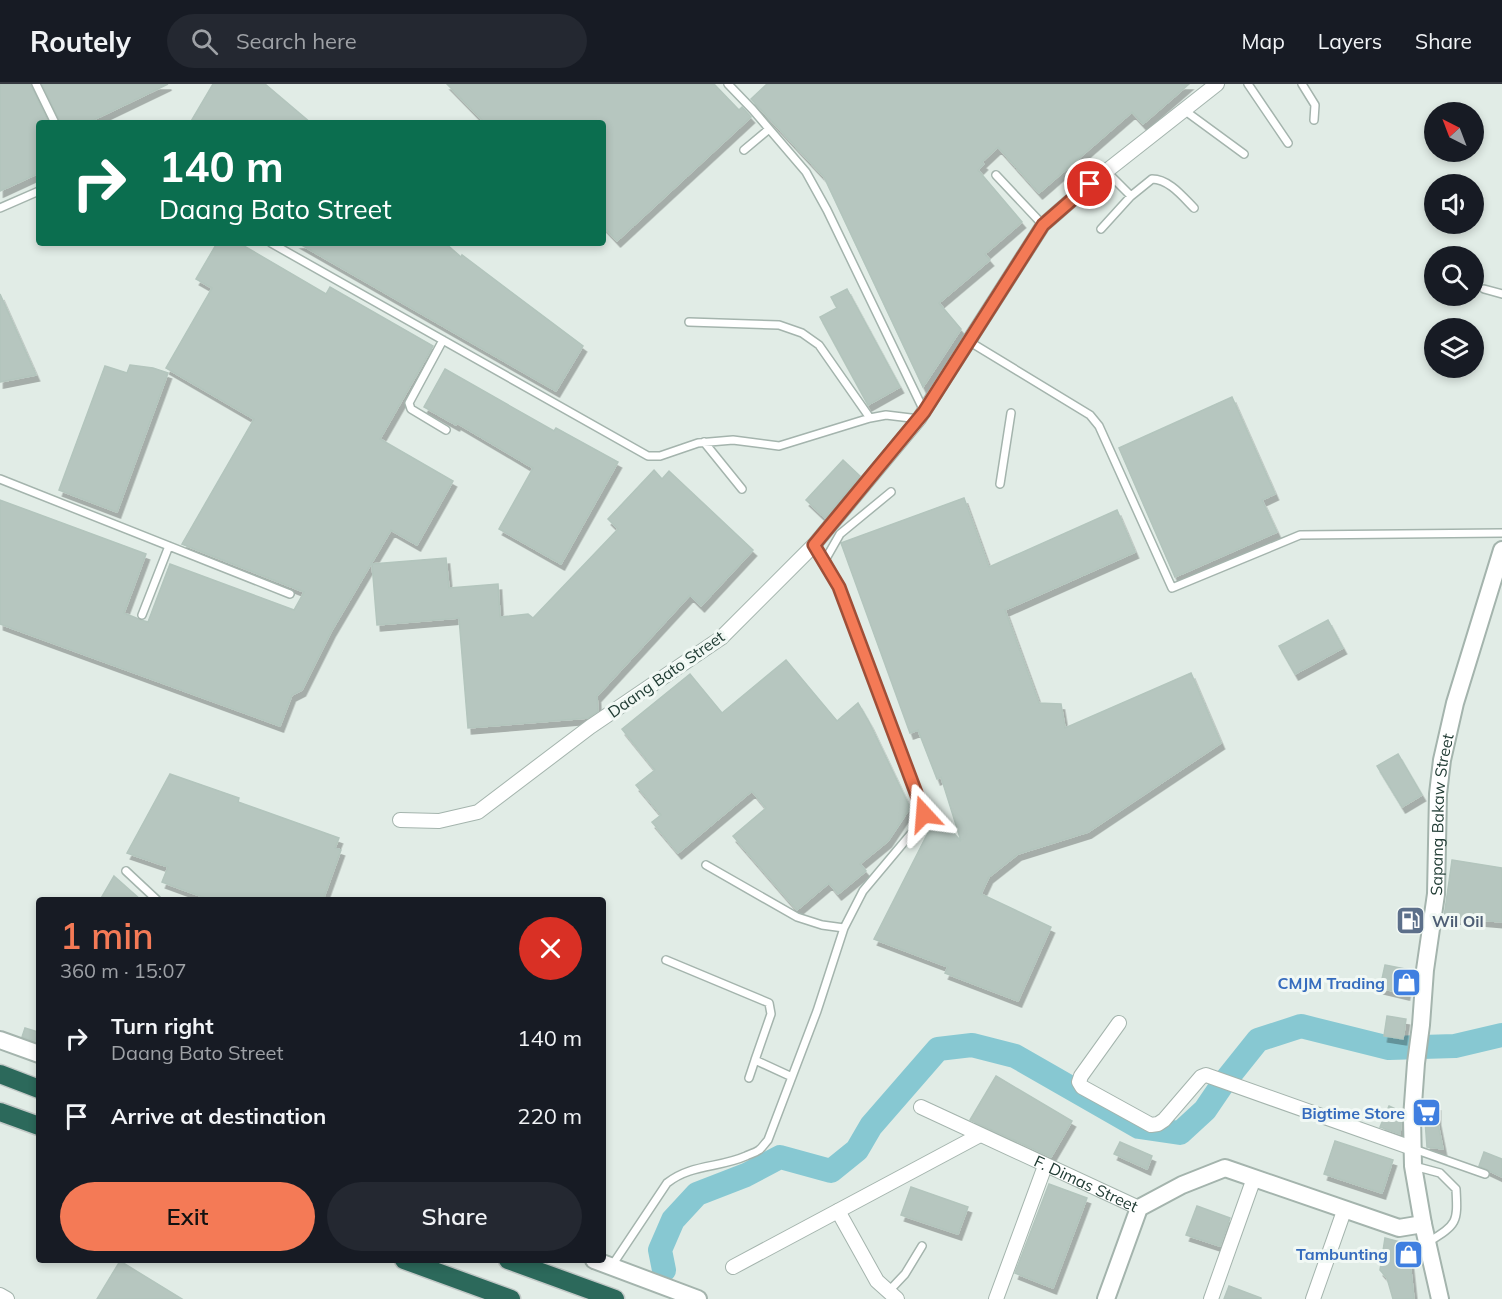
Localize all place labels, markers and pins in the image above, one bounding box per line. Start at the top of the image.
pin [1064,158,1115,209]
fuel station icon: Wil Oil [1395,905,1427,937]
place label: Wil Oil [1432,911,1484,931]
shop icon: CMJM Trading [1390,967,1422,999]
place label: CMJM Trading [1278,973,1385,993]
supermarket icon: Bigtime Store [1410,1097,1442,1129]
place label: Bigtime Store [1301,1103,1405,1123]
shop icon: Tambunting [1393,1238,1425,1270]
place label: Tambunting [1296,1244,1388,1264]

